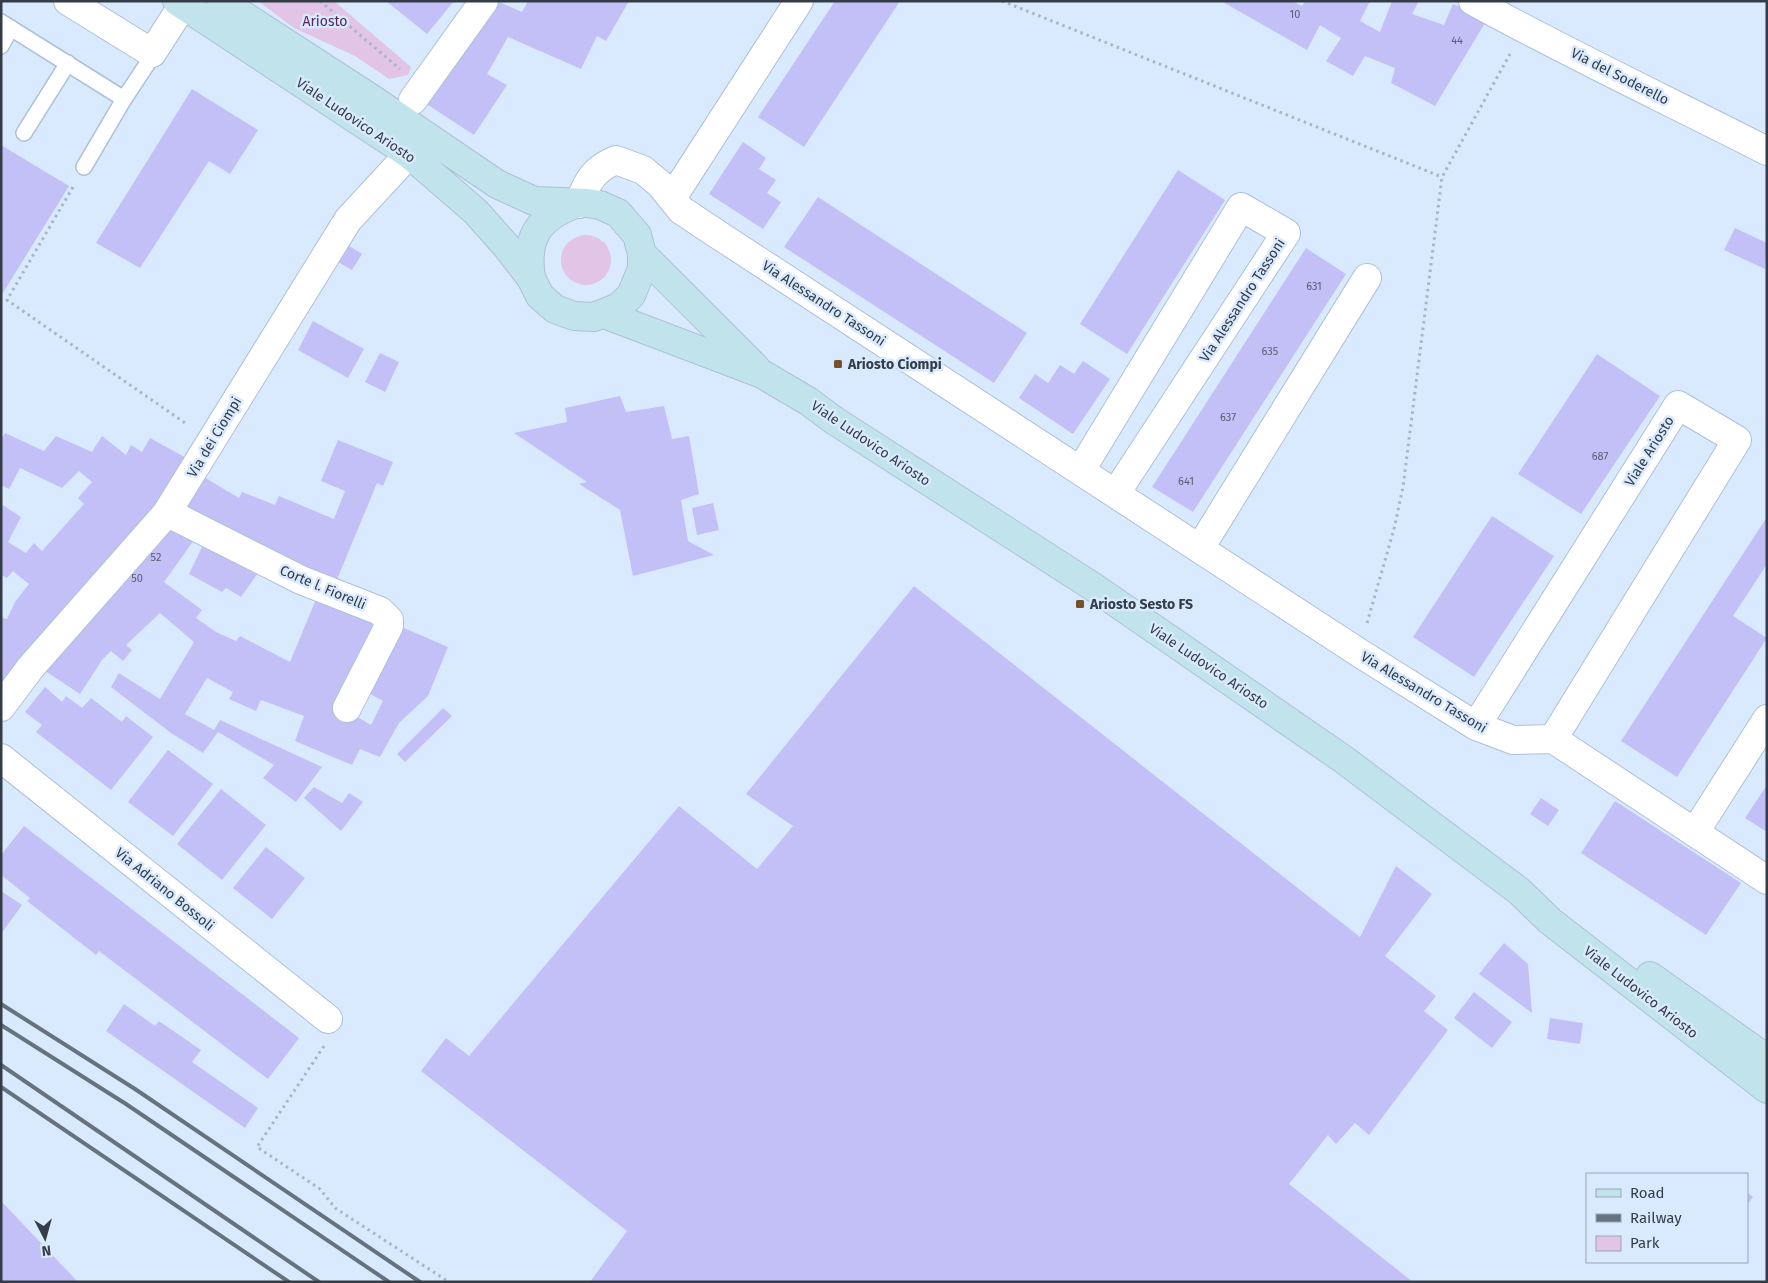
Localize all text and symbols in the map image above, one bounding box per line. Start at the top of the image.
house number: 10 [1290,8,1300,21]
park label: Ariosto [302,13,348,30]
house number: 44 [1451,34,1463,47]
street label: Via del Soderello [1568,44,1672,108]
street label: Viale Ludovico Ariosto [293,74,419,167]
street label: Via Alessandro Tassoni [1196,235,1289,365]
street label: Via Alessandro Tassoni [759,257,889,350]
house number: 631 [1306,280,1322,293]
house number: 635 [1262,345,1279,358]
place label: Ariosto Ciompi [847,356,942,373]
marker: Ariosto Ciompi [832,358,844,370]
street label: Via dei Ciompi [184,394,245,481]
street label: Viale Ludovico Ariosto [808,397,934,490]
house number: 637 [1220,411,1236,424]
street label: Viale Ariosto [1621,413,1678,490]
house number: 687 [1592,450,1608,463]
house number: 641 [1178,475,1194,488]
house number: 52 [151,551,161,564]
street label: Corte l. Fiorelli [277,562,368,613]
house number: 50 [131,572,143,585]
place label: Ariosto Sesto FS [1089,596,1193,613]
marker: Ariosto Sesto FS [1074,598,1086,610]
street label: Viale Ludovico Ariosto [1146,620,1272,713]
street label: Via Alessandro Tassoni [1358,648,1490,737]
street label: Via Adriano Bossoli [112,844,218,935]
street label: Viale Ludovico Ariosto [1580,943,1701,1042]
legend [1586,1173,1748,1263]
text: Road [1630,1184,1665,1202]
text: Railway [1630,1209,1682,1227]
north arrow [20,1213,70,1263]
text: Park [1630,1234,1660,1252]
text: N [41,1241,52,1259]

